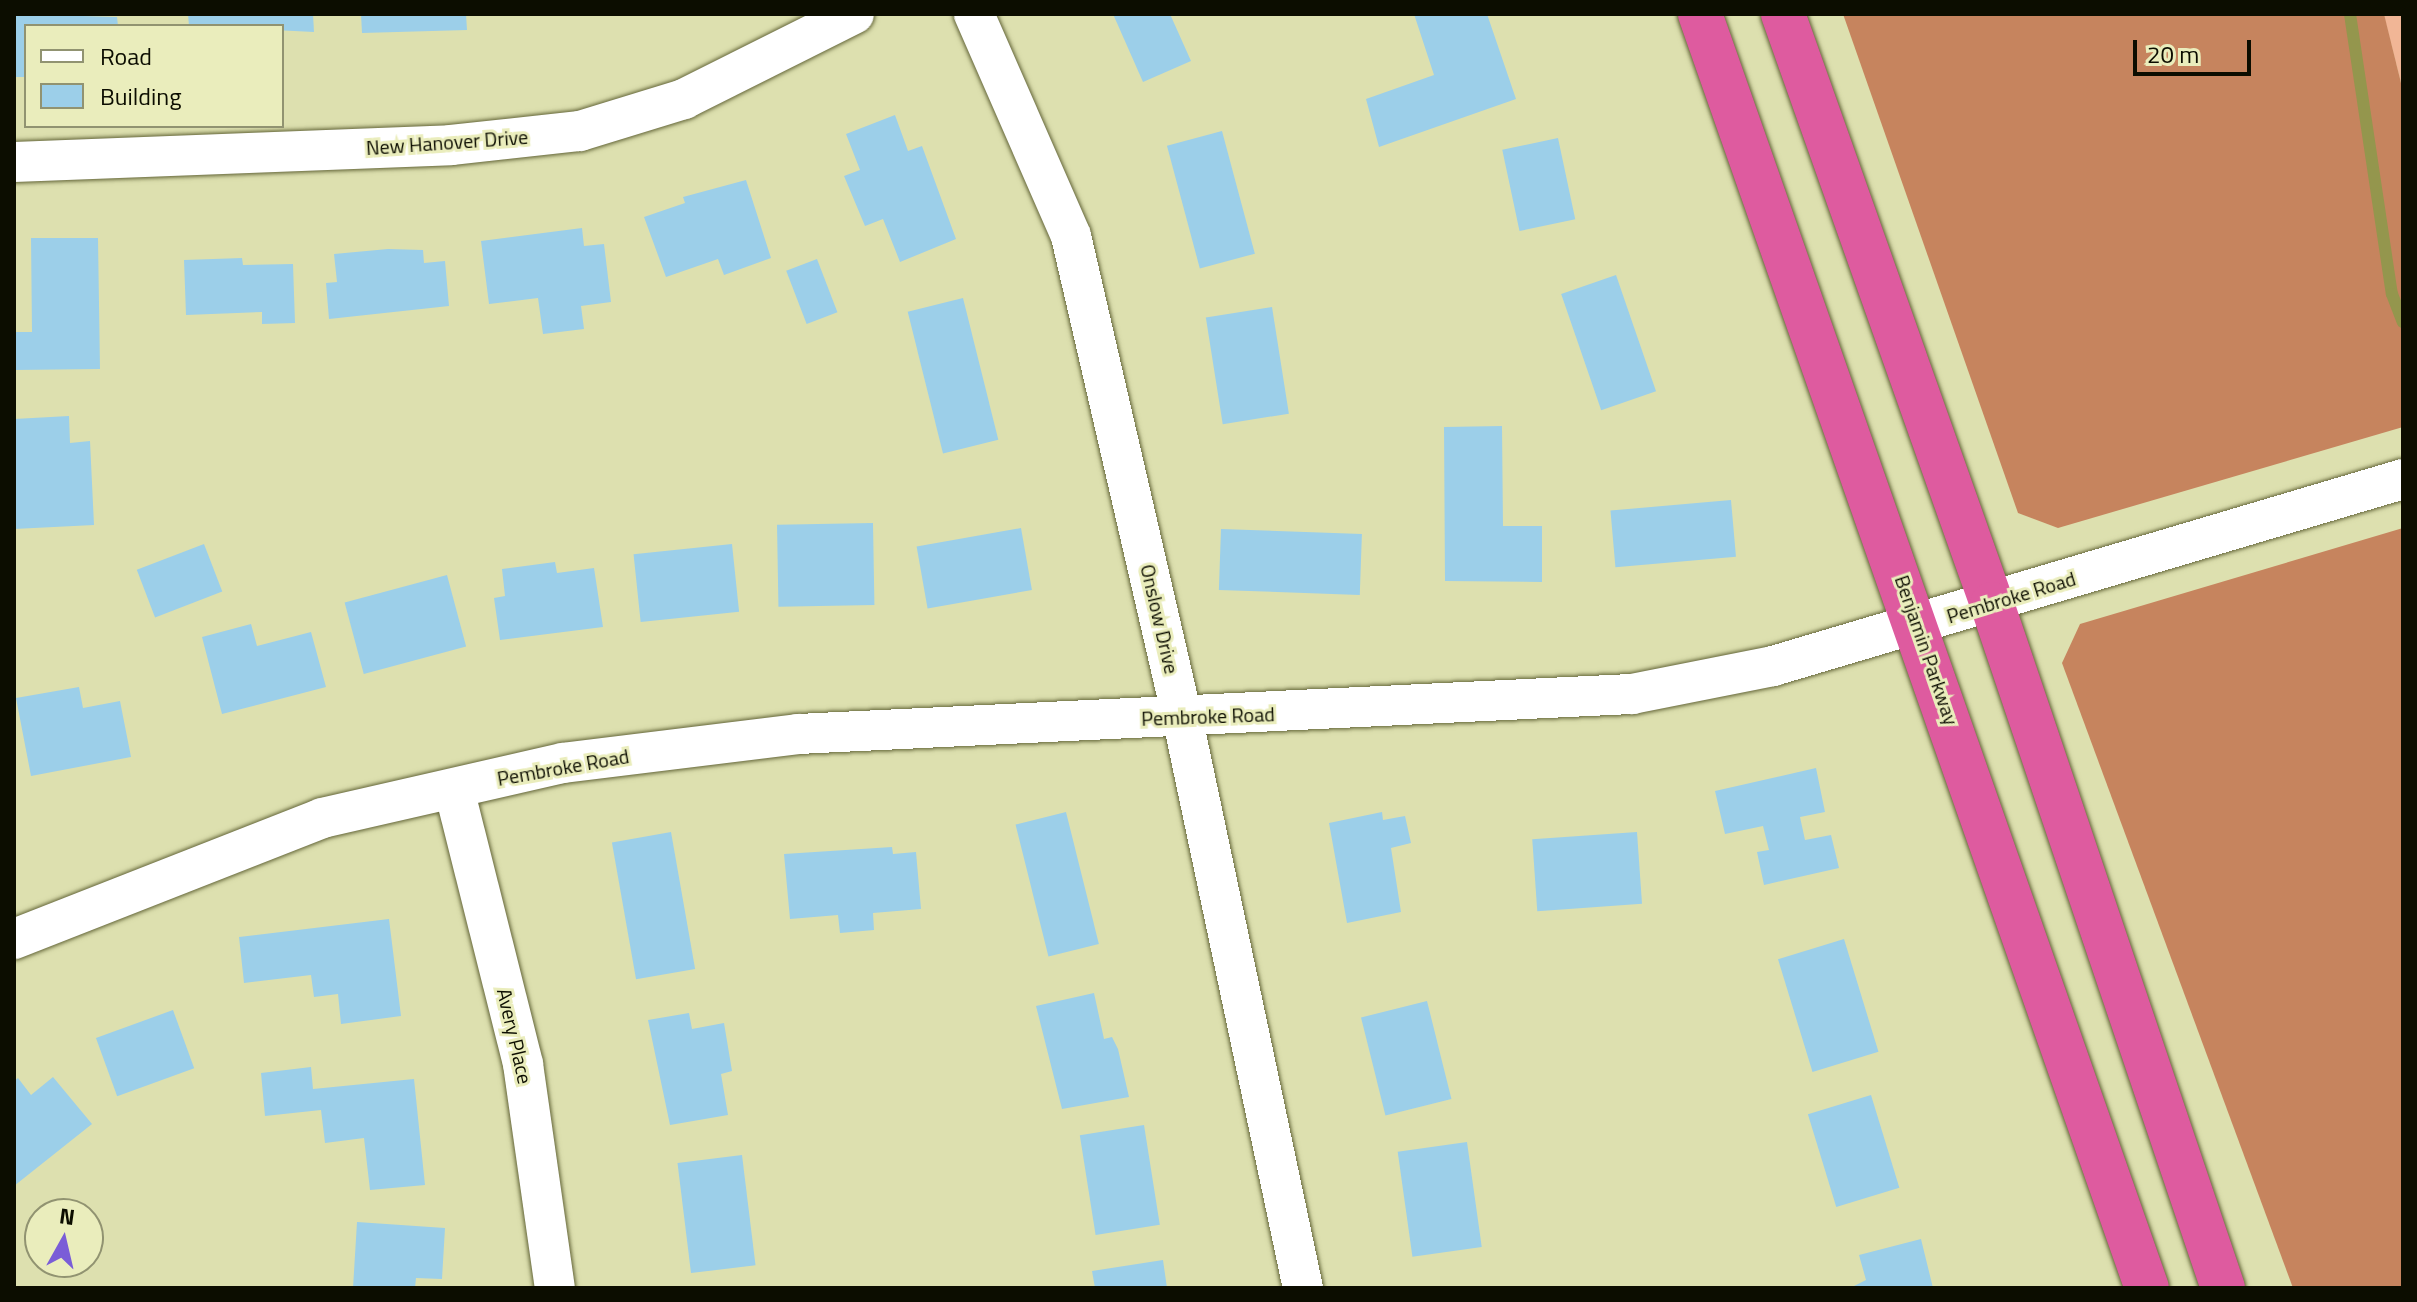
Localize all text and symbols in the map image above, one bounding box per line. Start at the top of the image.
legend [24,24,284,128]
scale bar [2137,24,2255,74]
text: 20 m [2147,36,2199,72]
text: Road [100,38,152,74]
text: Building [100,78,182,114]
street label: New Hanover Drive [365,124,529,160]
street label: Onslow Drive [1136,562,1184,676]
street label: Pembroke Road [1944,566,2078,628]
street label: Benjamin Parkway [1890,572,1964,728]
street label: Pembroke Road [1141,702,1275,730]
street label: Pembroke Road [495,744,631,790]
street label: Avery Place [492,986,538,1086]
north arrow [24,1198,104,1278]
text: N [57,1198,77,1234]

